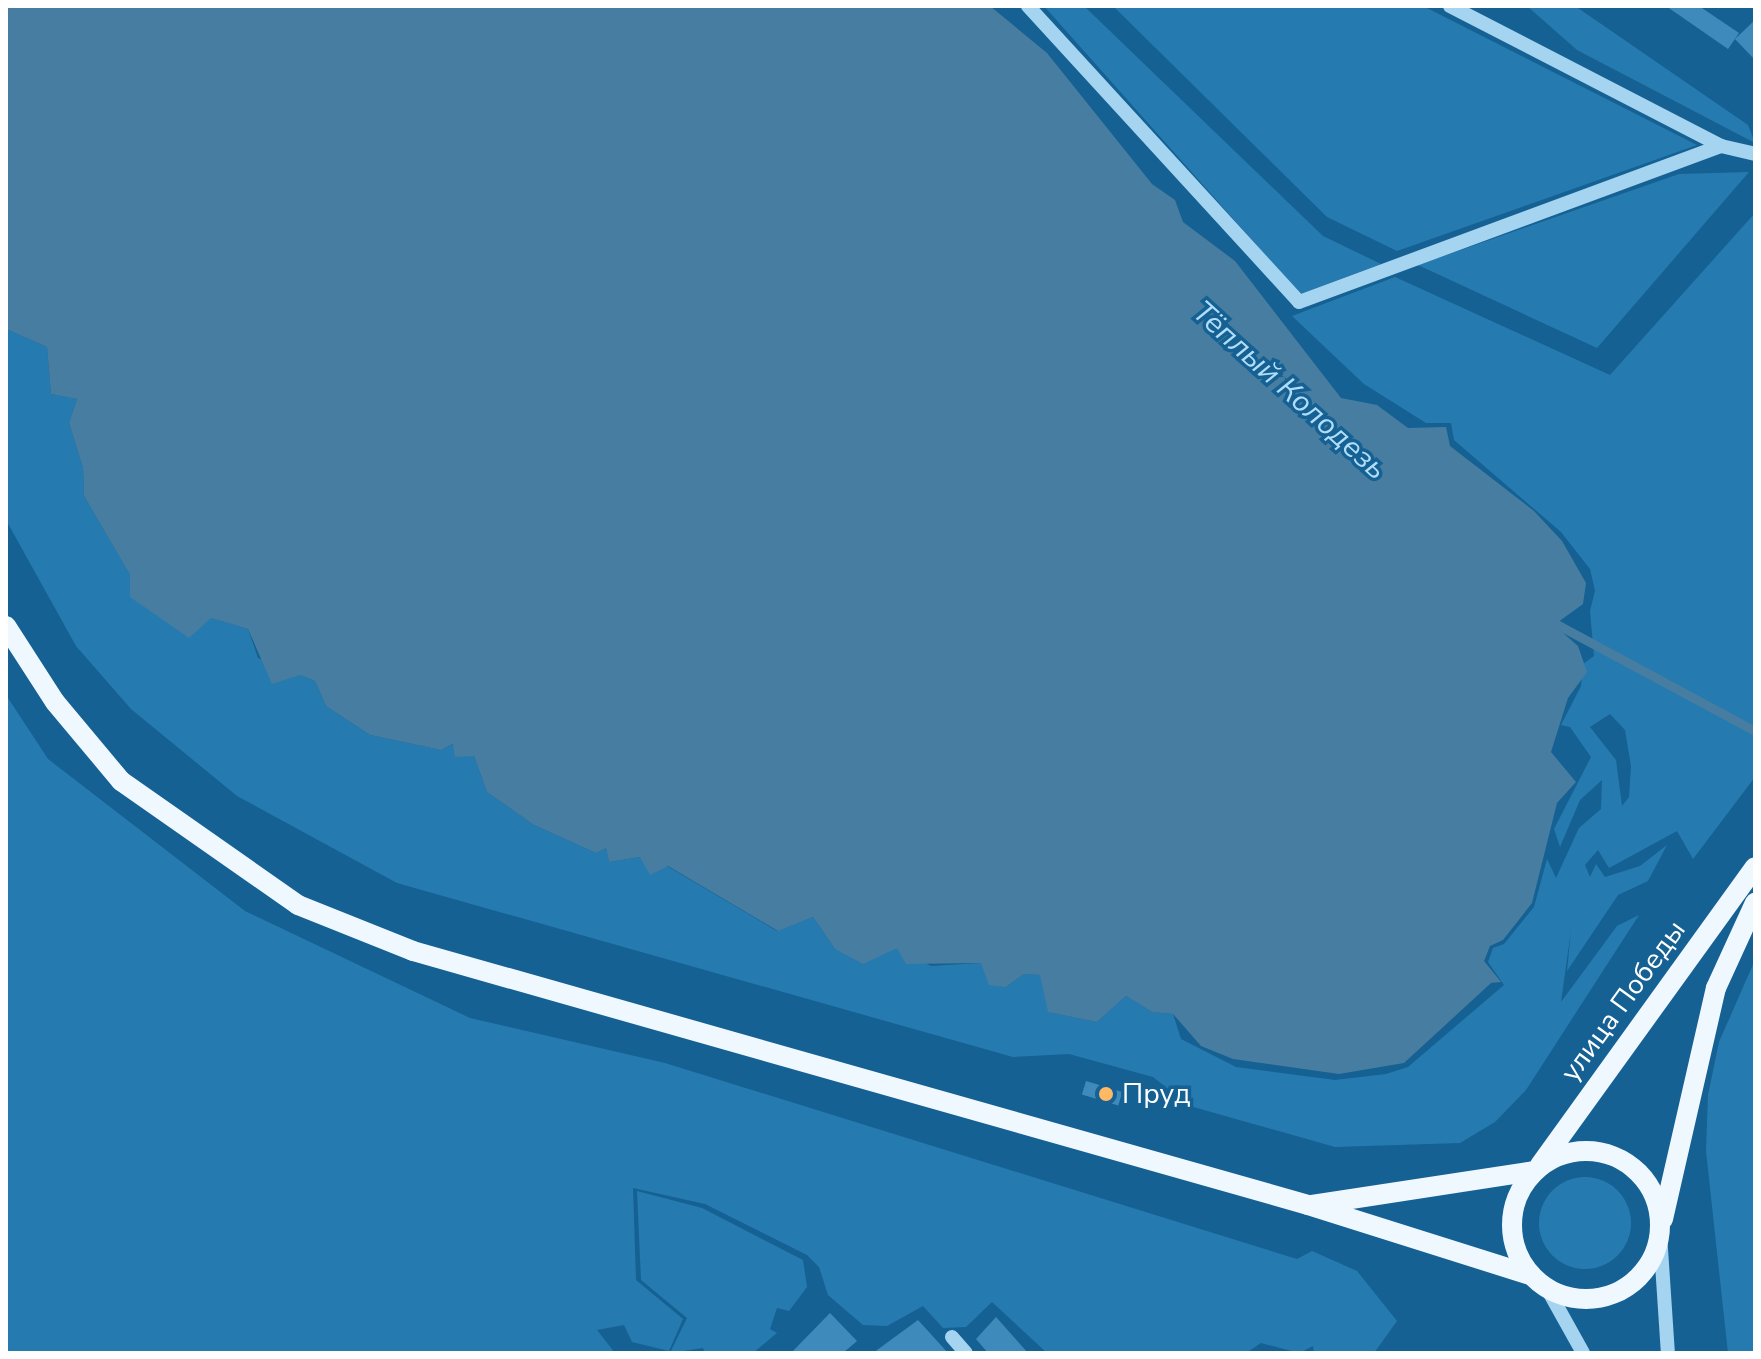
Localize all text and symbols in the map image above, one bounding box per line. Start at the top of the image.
water label: Тёплый Колодезь [1184,294,1394,488]
street label: улица Победы [1553,914,1693,1088]
place label: Пруд [1122,1077,1190,1111]
marker: Пруд [1097,1085,1115,1103]

